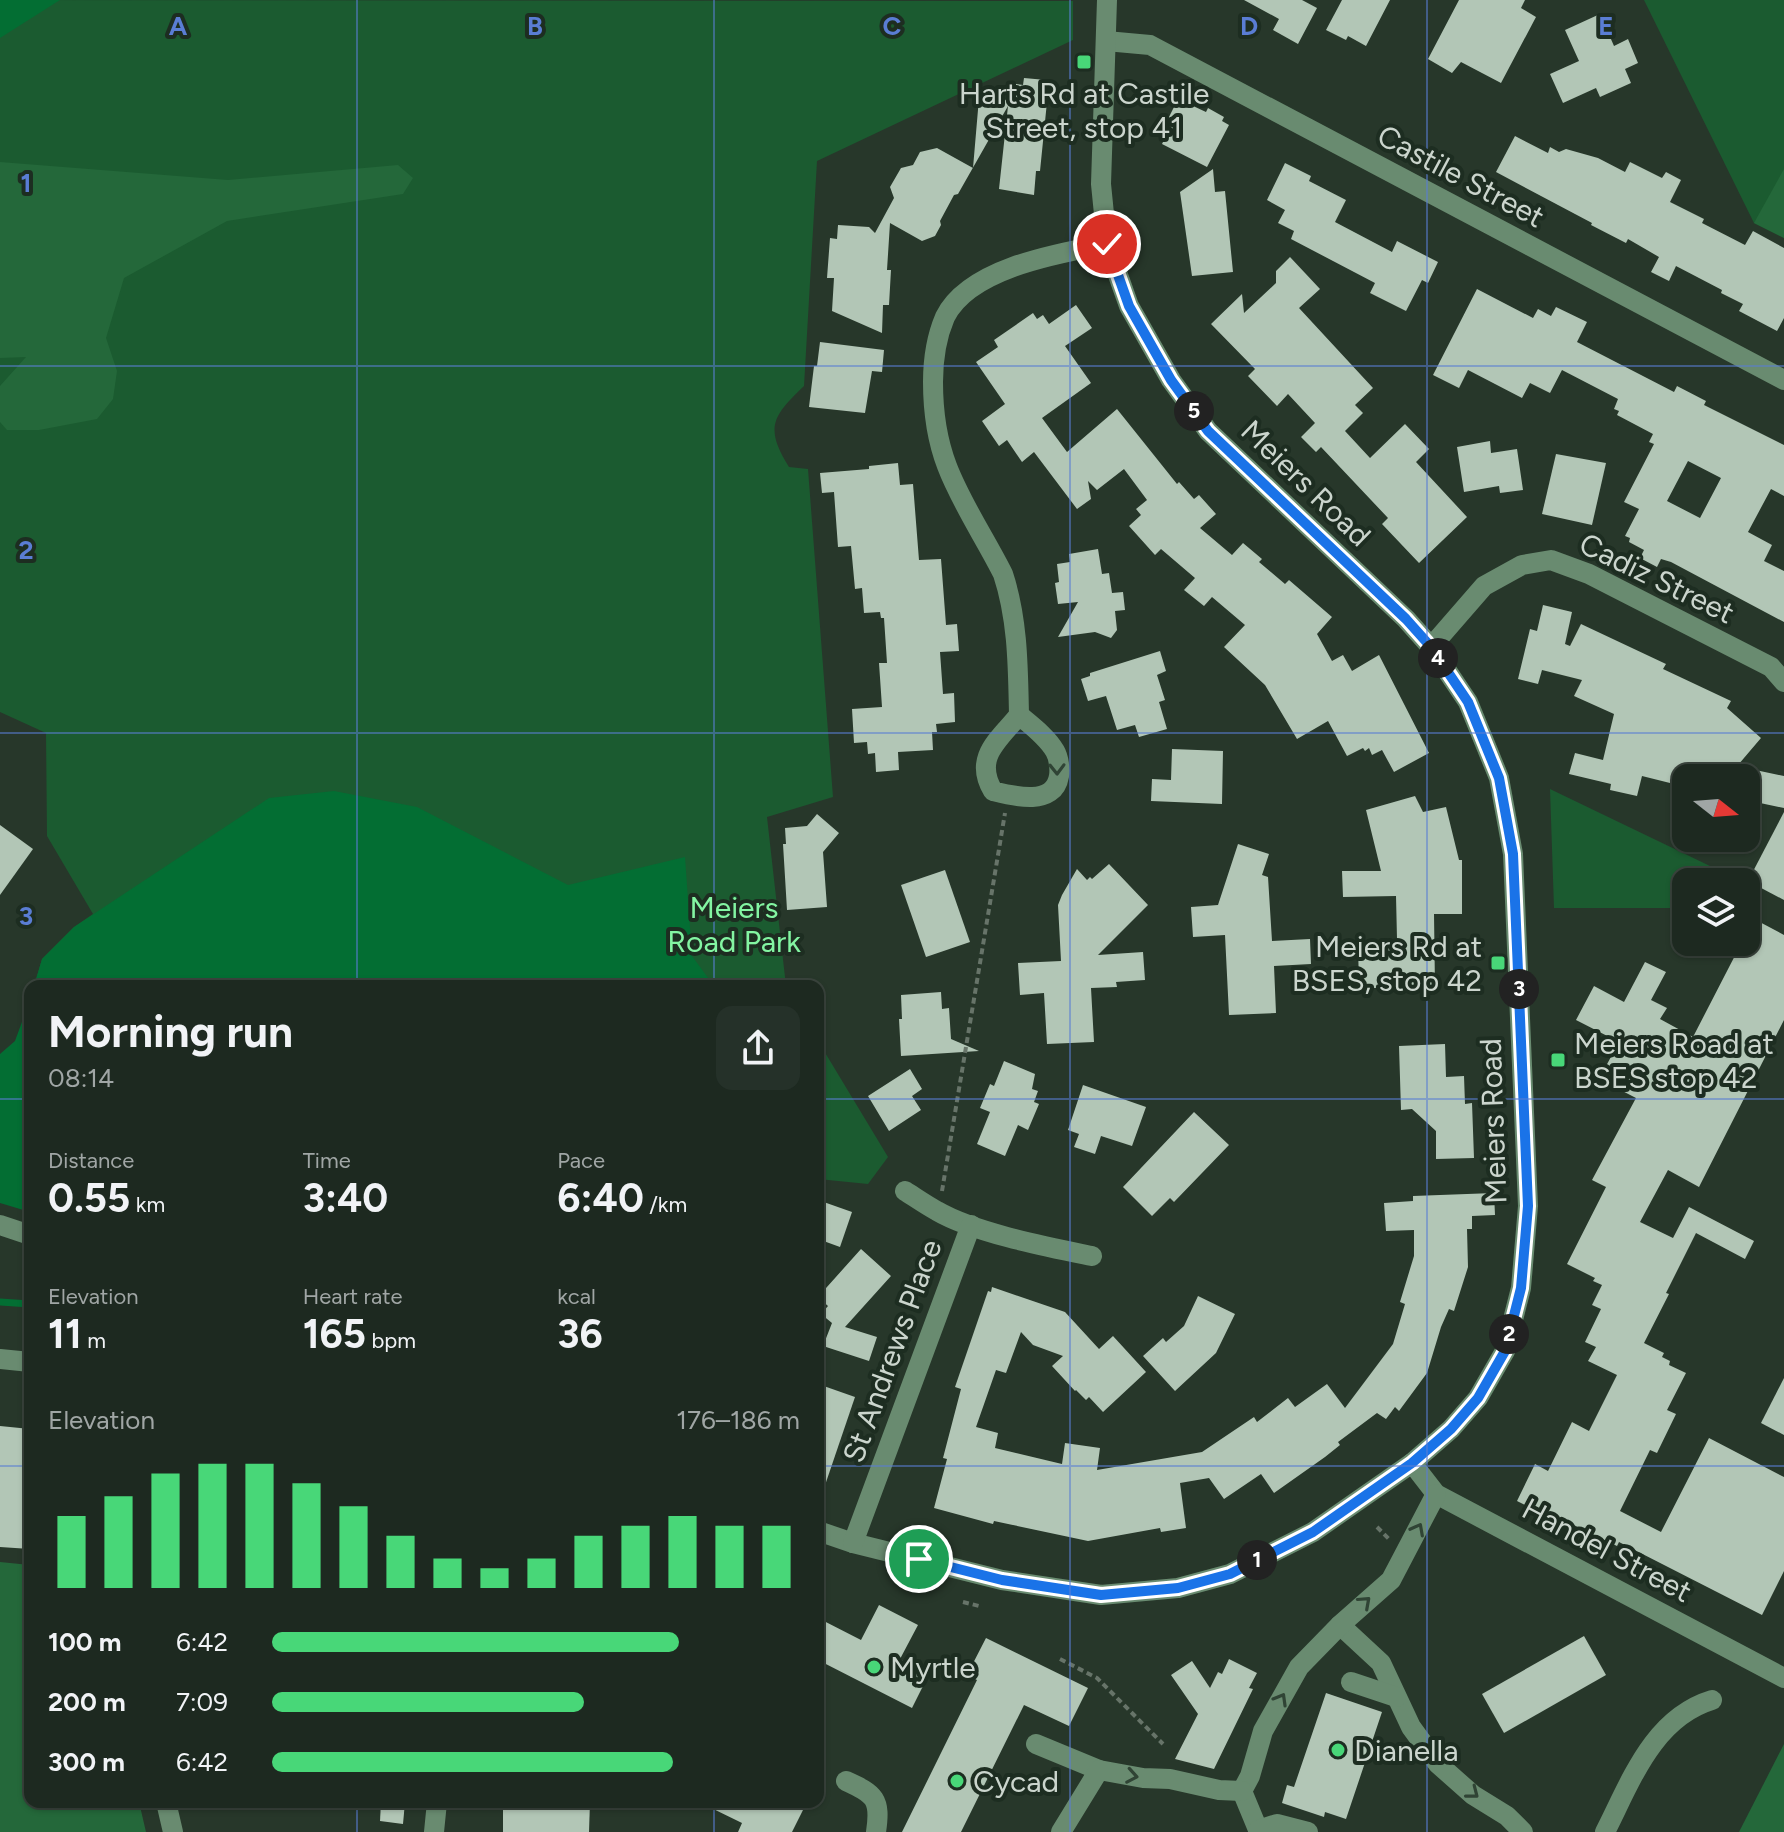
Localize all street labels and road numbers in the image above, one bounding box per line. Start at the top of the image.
street label: Castile Street [1371,117,1551,235]
street label: Meiers Road [1234,412,1378,554]
street label: Cadiz Street [1574,525,1740,631]
street label: Meiers Road [1472,1038,1514,1204]
street label: St Andrews Place [834,1234,950,1468]
street label: Handel Street [1516,1490,1698,1610]

